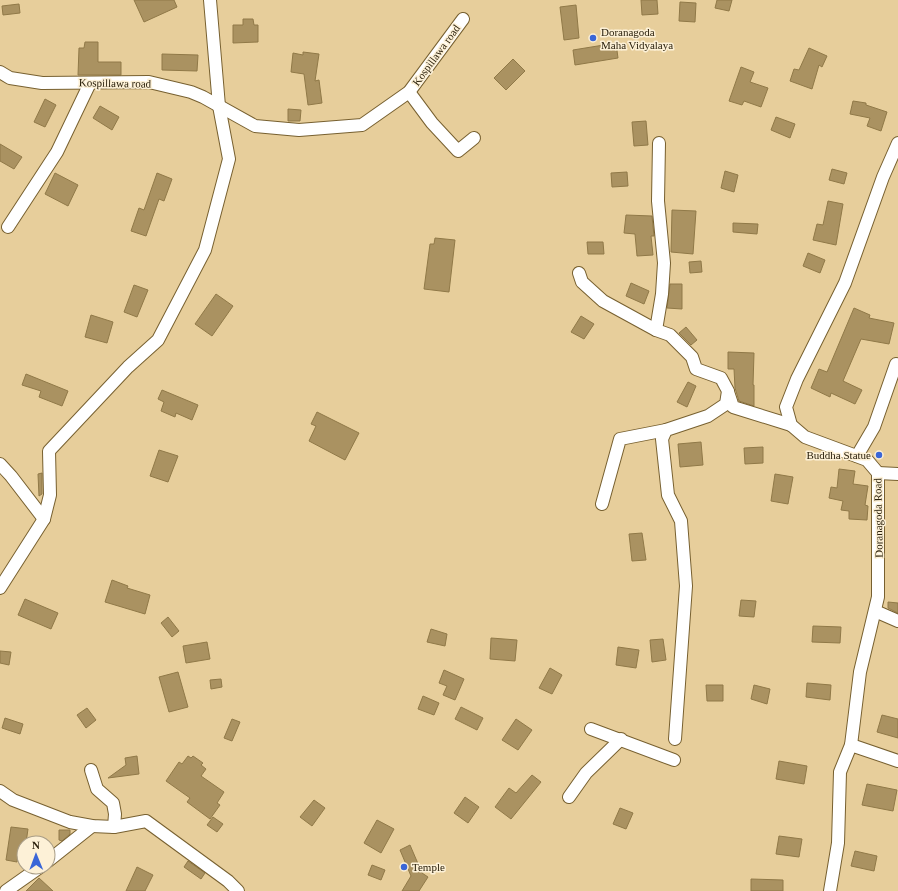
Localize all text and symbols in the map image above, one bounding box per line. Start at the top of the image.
street label: Kospillawa road [410,22,462,88]
place label: Doranagoda Maha Vidyalaya [601,26,673,51]
marker: Doranagoda Maha Vidyalaya [588,33,598,43]
street label: Kospillawa road [79,76,152,90]
place label: Buddha Statue [807,449,871,461]
marker: Buddha Statue [874,450,884,460]
street label: Doranagoda Road [871,478,885,558]
north arrow [16,835,56,875]
text: N [32,839,40,851]
place label: Temple [412,861,445,873]
marker: Temple [399,862,409,872]

